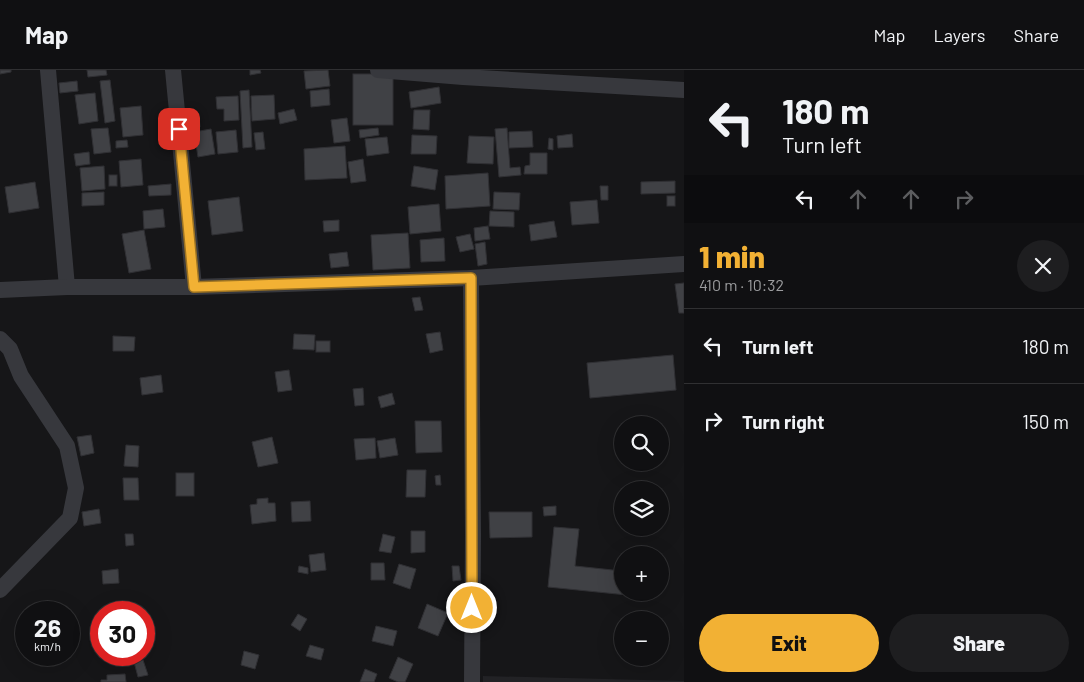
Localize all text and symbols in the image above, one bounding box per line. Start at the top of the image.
text: Map [25,20,68,49]
text: Map [873,24,905,46]
text: Layers [933,24,986,46]
text: Share [1014,24,1059,46]
text: 180 m [782,89,870,131]
icon: left [699,90,764,155]
pin [158,108,200,150]
icon: arrive [165,115,193,143]
text: Turn left [782,131,862,157]
icon: left [791,185,819,213]
icon: ahead [844,185,872,213]
icon: ahead [897,185,925,213]
icon: right [950,185,978,213]
text: 1 min [699,238,765,274]
button: close [1017,240,1069,292]
text: 410 m · 10:32 [699,275,784,294]
icon: left [699,332,727,360]
text: Turn left [742,335,813,358]
text: 180 m [1022,335,1069,358]
icon: right [699,407,727,435]
text: Turn right [742,410,824,433]
text: 150 m [1022,410,1069,433]
map controls [614,416,669,666]
button: search [614,416,669,471]
button: layers [614,481,669,536]
button: + [614,546,669,601]
position arrow [445,581,497,633]
speed limit sign: 30 [90,601,155,666]
button: − [614,611,669,666]
text: 26 [34,612,61,642]
button: Exit [699,614,879,672]
button: Share [889,614,1069,672]
text: km/h [34,639,61,653]

